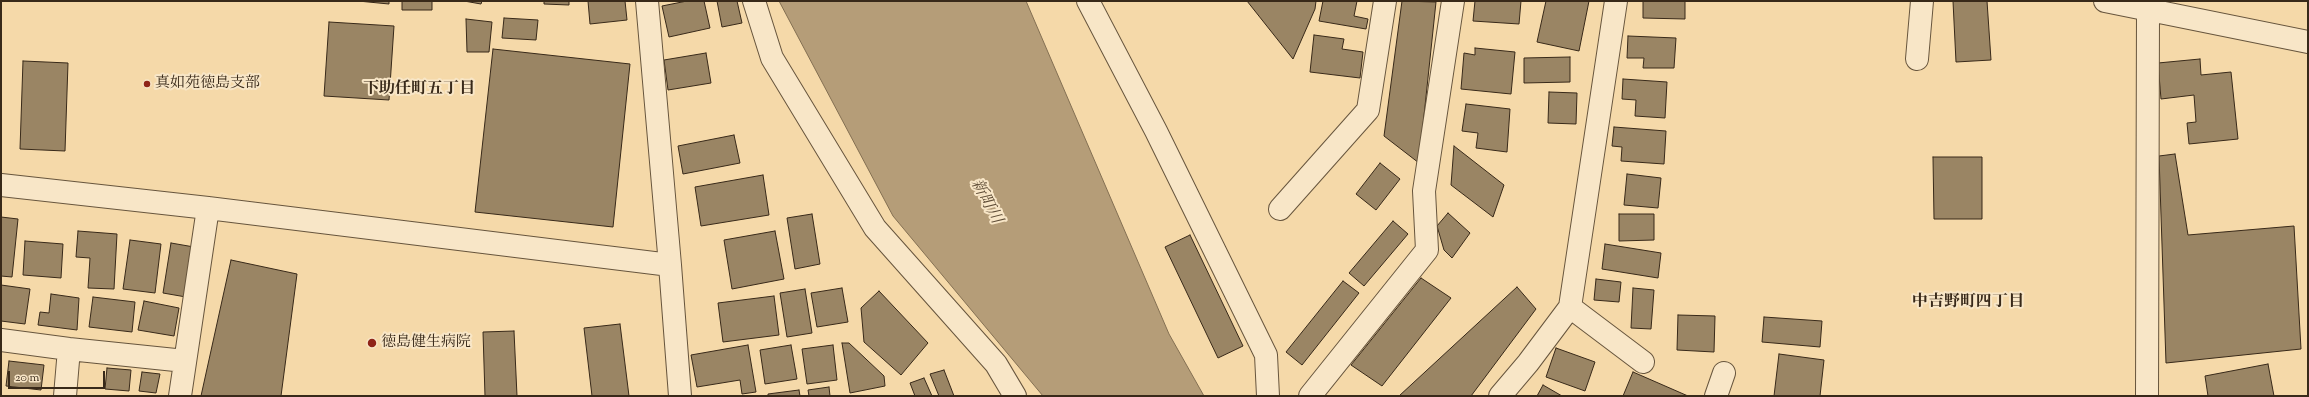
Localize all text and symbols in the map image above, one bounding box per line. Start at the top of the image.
place label: 真如苑徳島支部 [155,75,260,93]
marker: 真如苑徳島支部 [142,79,152,89]
district label: 下助任町五丁目 [363,80,475,100]
water label: 新町川 [965,176,1005,228]
district label: 中吉野町四丁目 [1912,293,2024,313]
place label: 徳島健生病院 [381,334,471,352]
marker: 徳島健生病院 [366,337,378,349]
scale bar [10,363,107,389]
text: 20 m [15,369,39,387]

